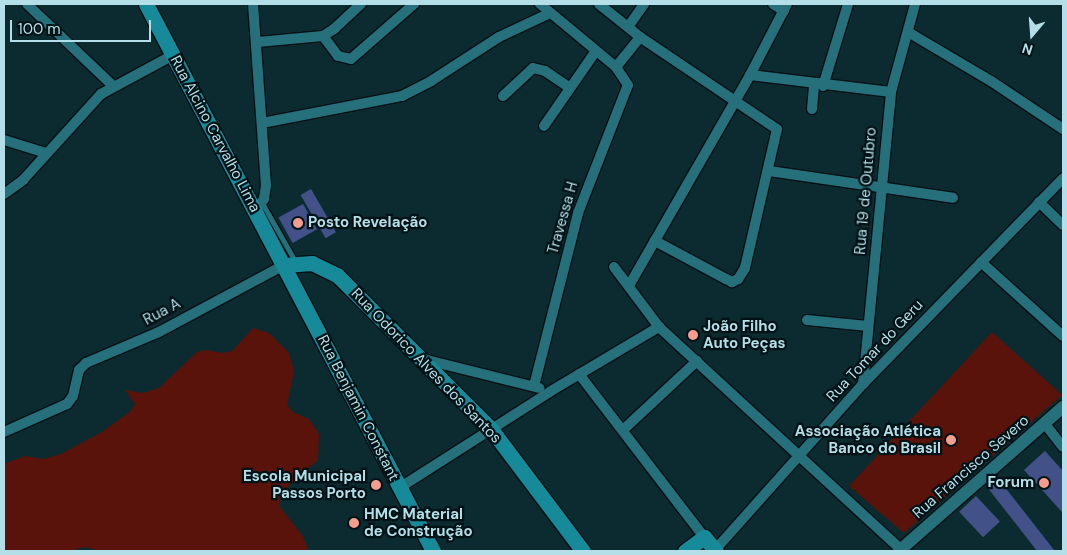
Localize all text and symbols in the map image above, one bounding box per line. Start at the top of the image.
scale bar [12,10,154,42]
north arrow [1007,10,1057,60]
text: 100 m [18,19,61,39]
text: N [1020,39,1035,59]
street label: Rua Alcino Carvalho Lima [166,53,264,215]
street label: Rua 19 de Outubro [851,127,881,255]
street label: Travessa H [544,180,582,256]
place label: Posto Revelação [308,214,427,232]
marker: Posto Revelação [292,217,304,229]
street label: Rua Odorico Alves dos Santos [347,285,505,447]
street label: Rua A [140,295,184,329]
street label: Rua Tomar do Geru [823,296,927,406]
place label: João Filho Auto Peças [703,317,785,352]
marker: João Filho Auto Peças [687,329,699,341]
street label: Rua Benjamin Constant [313,332,403,484]
street label: Rua Francisco Severo [909,412,1033,522]
place label: Associação Atlética Banco do Brasil [795,422,941,457]
marker: Associação Atlética Banco do Brasil [945,434,957,446]
place label: Escola Municipal Passos Porto [243,467,366,502]
place label: Forum [987,474,1034,492]
marker: Forum [1038,477,1050,489]
marker: Escola Municipal Passos Porto [370,479,382,491]
place label: HMC Material de Construção [364,505,473,540]
marker: HMC Material de Construção [348,517,360,529]

